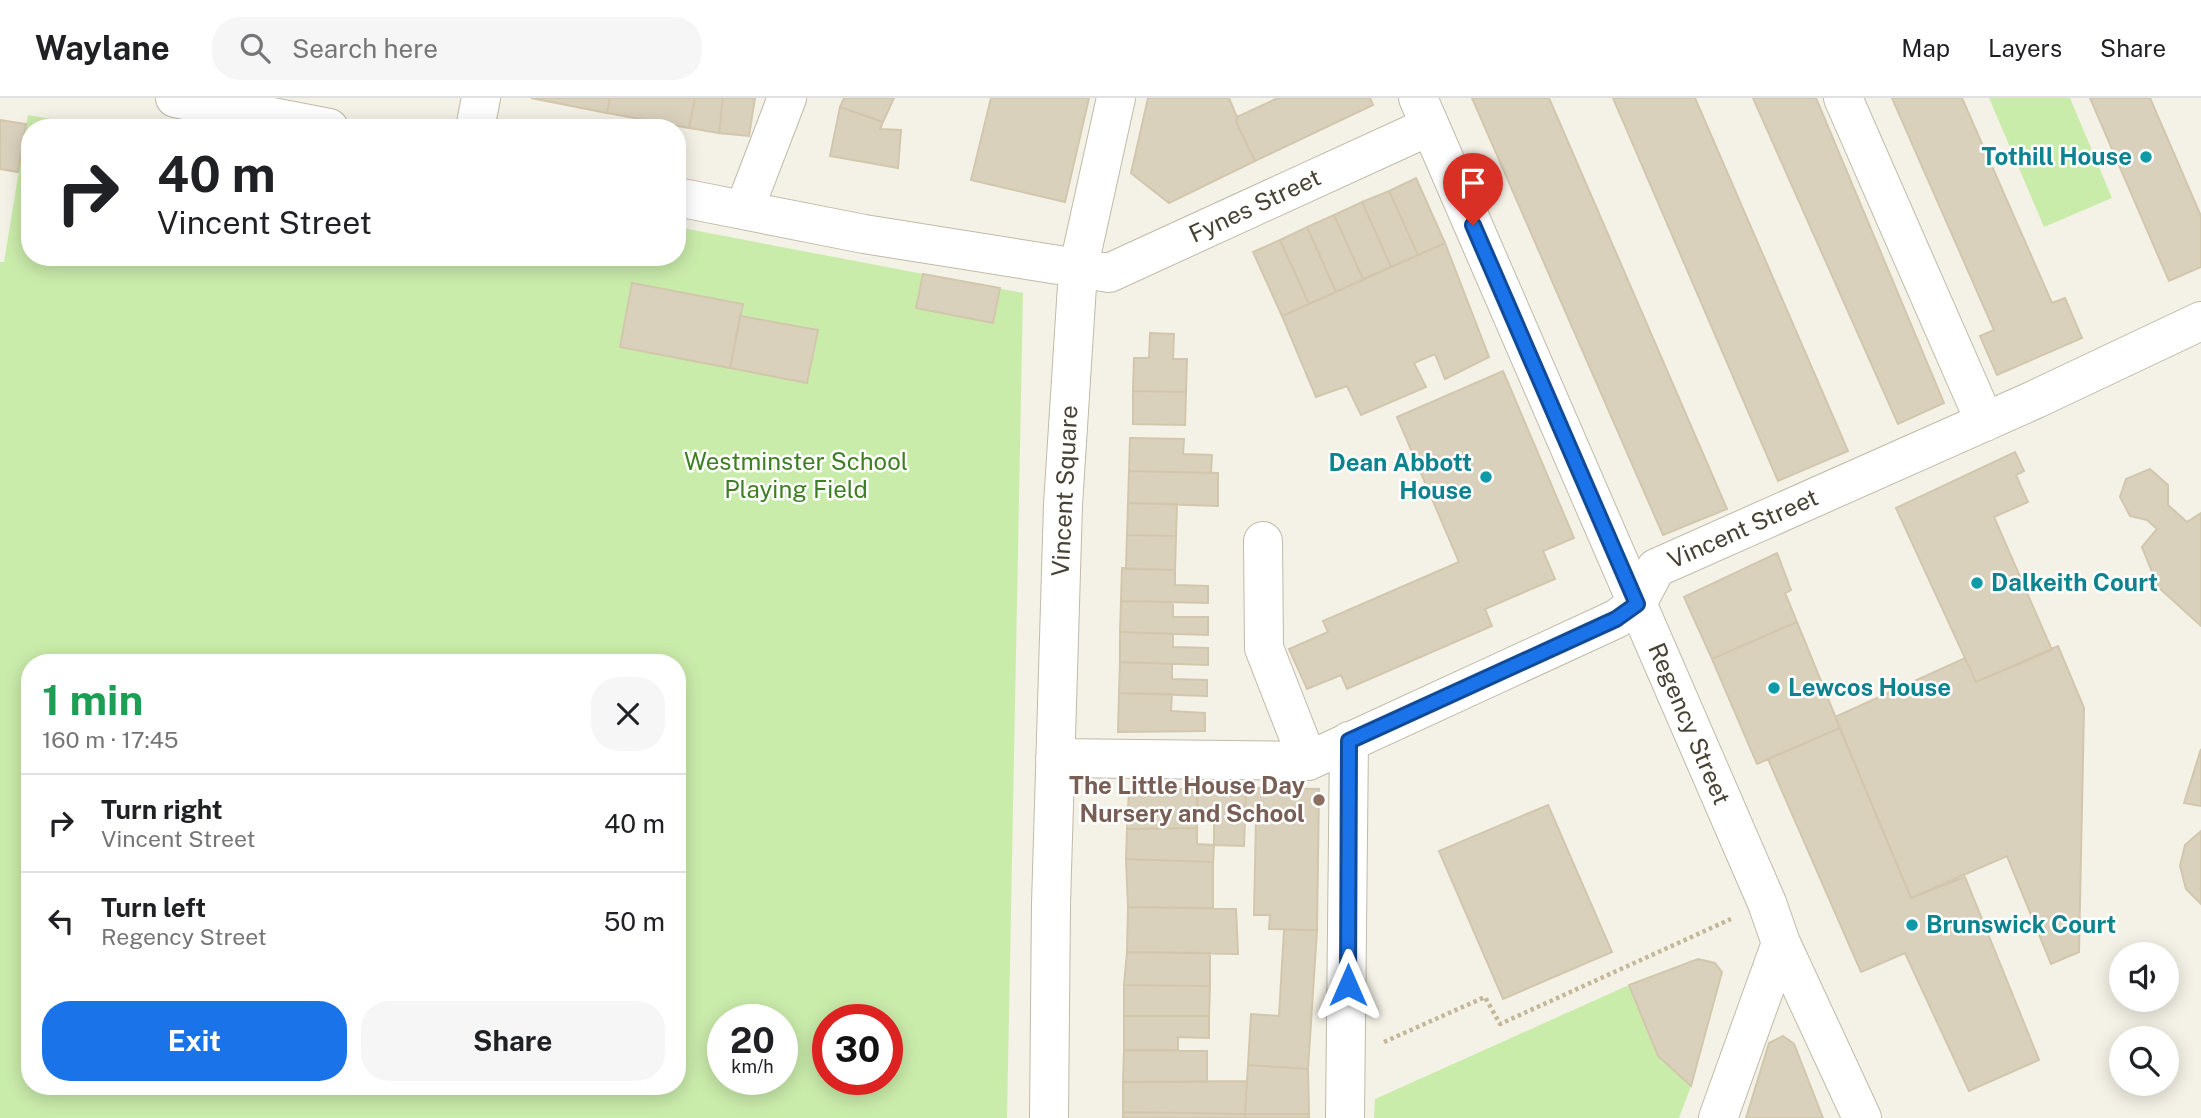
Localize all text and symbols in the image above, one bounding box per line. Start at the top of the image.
search box [212,17,702,80]
text: Waylane [35,29,170,67]
icon: search [236,29,274,67]
text: Search here [292,33,438,64]
text: Map [1901,34,1950,62]
text: Layers [1988,34,2062,62]
text: Share [2100,34,2166,62]
place label: Tothill House [1981,142,2132,170]
text: 40 m [157,145,276,203]
icon: right [42,147,133,238]
marker: Tothill House [2138,149,2154,165]
pin [1443,153,1503,225]
street label: Fynes Street [1184,162,1325,248]
icon: arrive [1454,164,1492,202]
text: Vincent Street [157,204,372,241]
street label: Vincent Square [1046,405,1082,577]
park label: Westminster School Playing Field [684,447,908,503]
place label: Dean Abbott House [1328,448,1472,504]
marker: Dean Abbott House [1478,469,1494,485]
street label: Vincent Street [1663,483,1822,574]
place label: Dalkeith Court [1991,568,2158,596]
marker: Dalkeith Court [1969,575,1985,591]
street label: Regency Street [1643,639,1737,809]
place label: Lewcos House [1788,673,1951,701]
text: 1 min [42,675,143,724]
button: close [591,677,665,751]
marker: Lewcos House [1766,680,1782,696]
text: 160 m · 17:45 [42,726,179,753]
place label: The Little House Day Nursery and School [1069,771,1305,827]
marker: The Little House Day Nursery and School [1311,792,1327,808]
text: Turn right [101,794,223,825]
icon: right [42,804,80,842]
text: 40 m [604,808,665,839]
text: Vincent Street [101,825,256,852]
text: Turn left [101,892,206,923]
icon: left [42,902,80,940]
text: 50 m [604,906,665,937]
place label: Brunswick Court [1926,910,2116,938]
marker: Brunswick Court [1904,917,1920,933]
text: Regency Street [101,923,267,950]
map controls [2109,942,2179,1096]
button: sound [2109,942,2179,1012]
position arrow [1311,948,1385,1022]
button: Exit [42,1001,347,1081]
button: Share [361,1001,665,1081]
speed limit sign: 30 [812,1004,903,1095]
text: 20 [730,1020,775,1061]
button: search [2109,1026,2179,1096]
text: km/h [731,1056,774,1077]

